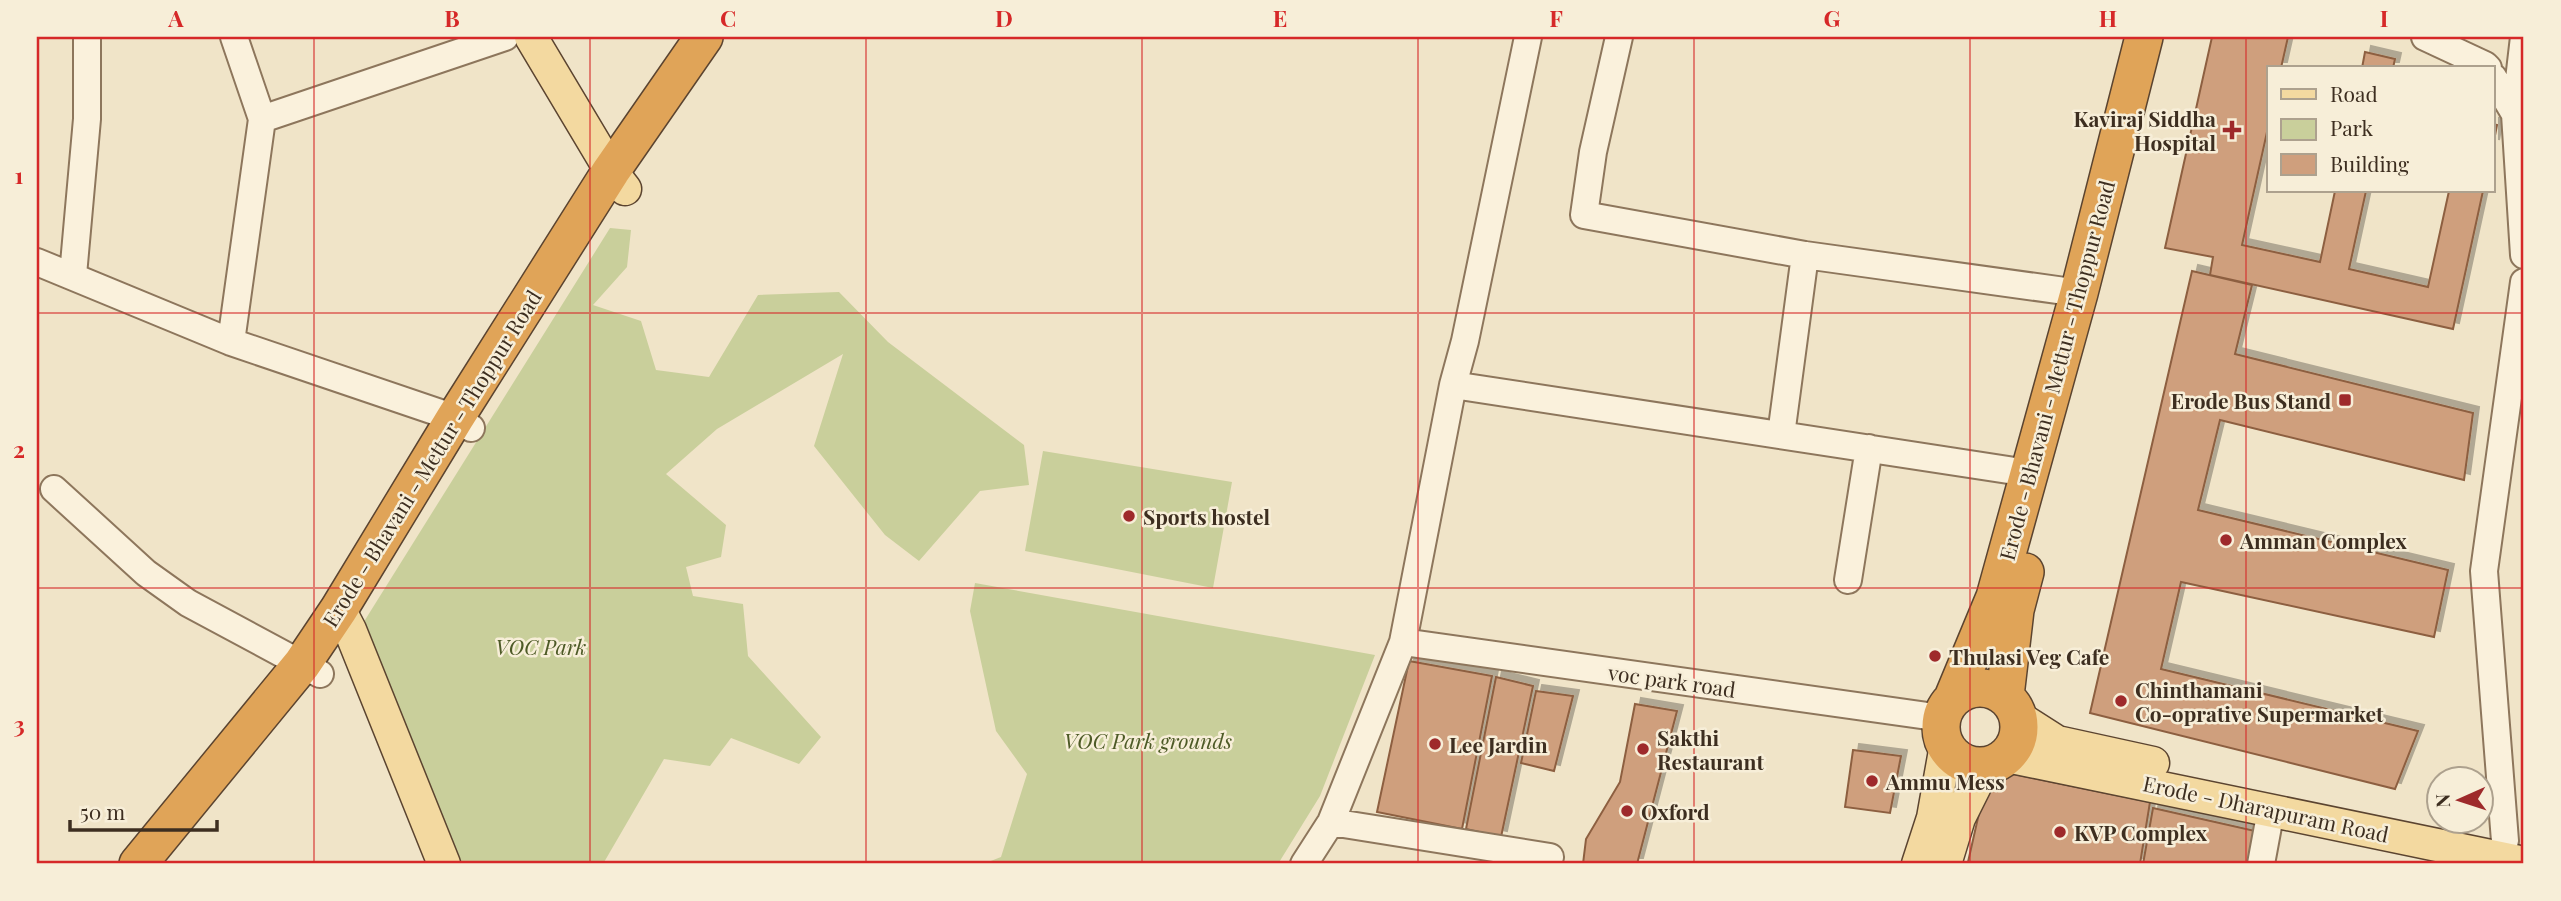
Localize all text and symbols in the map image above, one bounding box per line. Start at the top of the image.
text: A [167,2,184,33]
text: B [444,2,460,33]
text: C [720,2,736,33]
text: D [995,2,1013,33]
text: E [1273,2,1287,33]
text: F [1549,2,1563,33]
text: G [1824,2,1841,33]
text: H [2099,2,2117,33]
text: I [2380,2,2388,33]
legend [2267,66,2494,192]
text: Road [2330,79,2378,107]
place label: Kaviraj Siddha Hospital [2074,104,2216,156]
text: Park [2330,113,2374,141]
marker: Kaviraj Siddha Hospital [2222,120,2242,140]
text: Building [2330,149,2409,177]
text: 1 [15,159,24,190]
street label: Erode - Bhavani - Mettur - Thoppur Road [1992,177,2120,563]
street label: Erode - Bhavani - Mettur - Thoppur Road [315,284,547,632]
place label: Erode Bus Stand [2171,386,2331,414]
marker: Erode Bus Stand [2337,392,2353,408]
text: 2 [13,433,25,464]
place label: Sports hostel [1143,502,1271,530]
marker: Sports hostel [1121,508,1137,524]
place label: Amman Complex [2239,526,2408,554]
marker: Amman Complex [2218,532,2234,548]
park label: VOC Park [496,632,587,660]
place label: Thulasi Veg Cafe [1949,642,2109,670]
marker: Thulasi Veg Cafe [1927,648,1943,664]
street label: voc park road [1606,657,1737,703]
place label: Chinthamani Co-oprative Supermarket [2135,675,2384,727]
marker: Chinthamani Co-oprative Supermarket [2113,693,2129,709]
text: 3 [13,708,25,739]
place label: Sakthi Restaurant [1657,723,1764,775]
park label: VOC Park grounds [1064,726,1232,754]
place label: Lee Jardin [1449,730,1548,758]
marker: Lee Jardin [1427,736,1443,752]
marker: Sakthi Restaurant [1635,741,1651,757]
north arrow [2424,764,2494,834]
place label: Ammu Mess [1885,767,2005,795]
street label: Erode - Dharapuram Road [2141,768,2391,848]
marker: Ammu Mess [1864,773,1880,789]
scale bar [70,789,217,833]
text: N [2429,793,2455,808]
text: 50 m [80,797,126,825]
place label: Oxford [1641,797,1710,825]
marker: Oxford [1619,803,1635,819]
place label: KVP Complex [2074,818,2208,846]
marker: KVP Complex [2052,824,2068,840]

